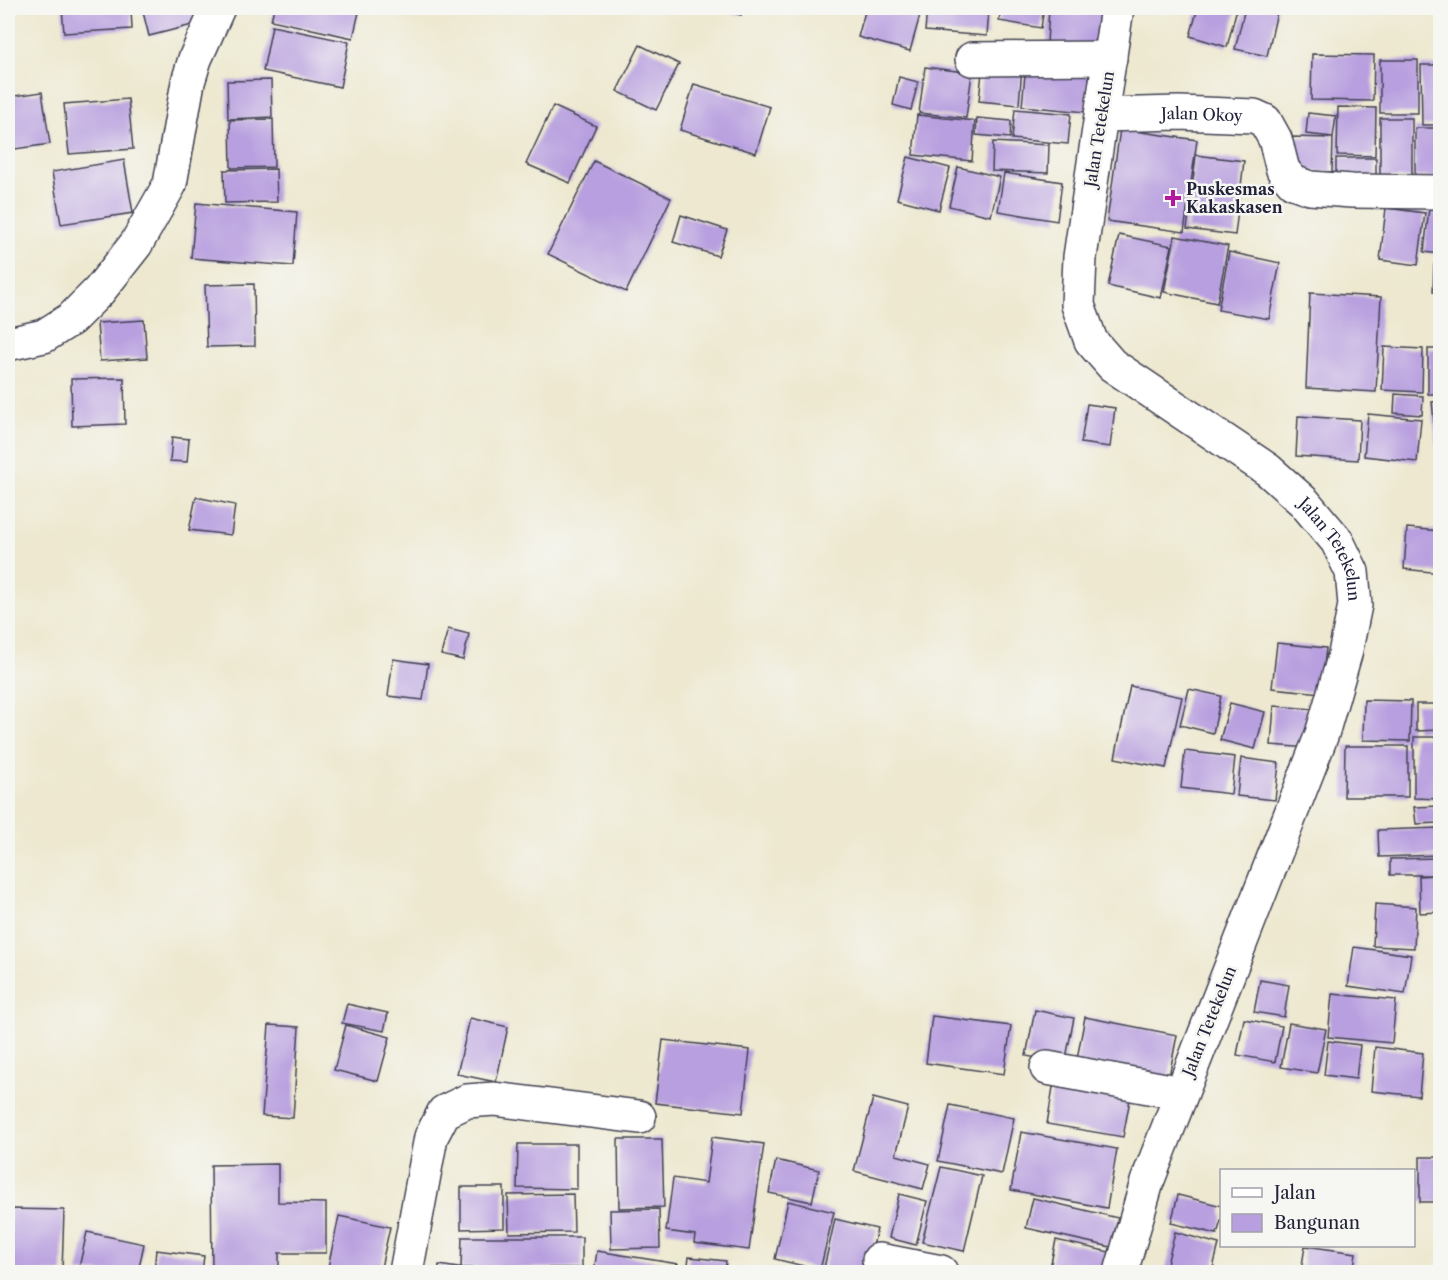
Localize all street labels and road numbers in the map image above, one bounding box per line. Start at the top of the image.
street label: Jalan Tetekelun [1079,70,1118,191]
street label: Jalan Okoy [1158,103,1244,126]
street label: Jalan Tetekelun [1293,491,1365,602]
street label: Jalan Tetekelun [1177,963,1240,1082]

